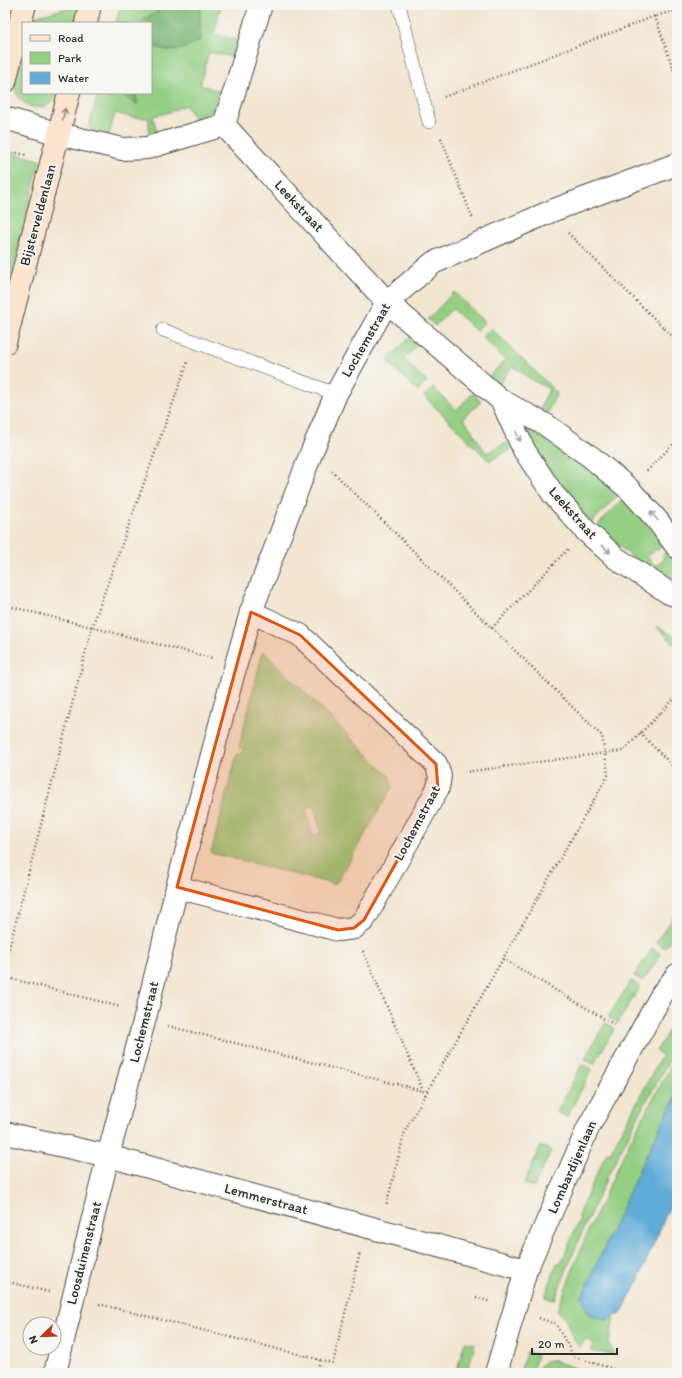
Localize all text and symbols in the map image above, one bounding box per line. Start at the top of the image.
legend [22,22,152,94]
text: Road [58,31,84,45]
text: Park [58,51,82,65]
text: Water [58,71,89,85]
one-way arrow [61,107,68,120]
street label: Bijsterveldenlaan [16,162,60,268]
street label: Leekstraat [271,177,327,235]
street label: Lochemstraat [338,300,394,380]
one-way arrow [515,430,522,442]
street label: Leekstraat [545,483,601,543]
one-way arrow [649,511,658,521]
one-way arrow [601,544,611,553]
street label: Lochemstraat [390,782,444,864]
street label: Lochemstraat [126,980,162,1064]
street label: Lombardijenlaan [544,1117,600,1216]
street label: Lemmerstraat [222,1180,310,1218]
street label: Loosduinenstraat [63,1200,105,1306]
north arrow [22,1316,62,1356]
scale bar [532,1330,617,1356]
text: N [26,1334,41,1346]
text: 20 m [538,1337,565,1351]

